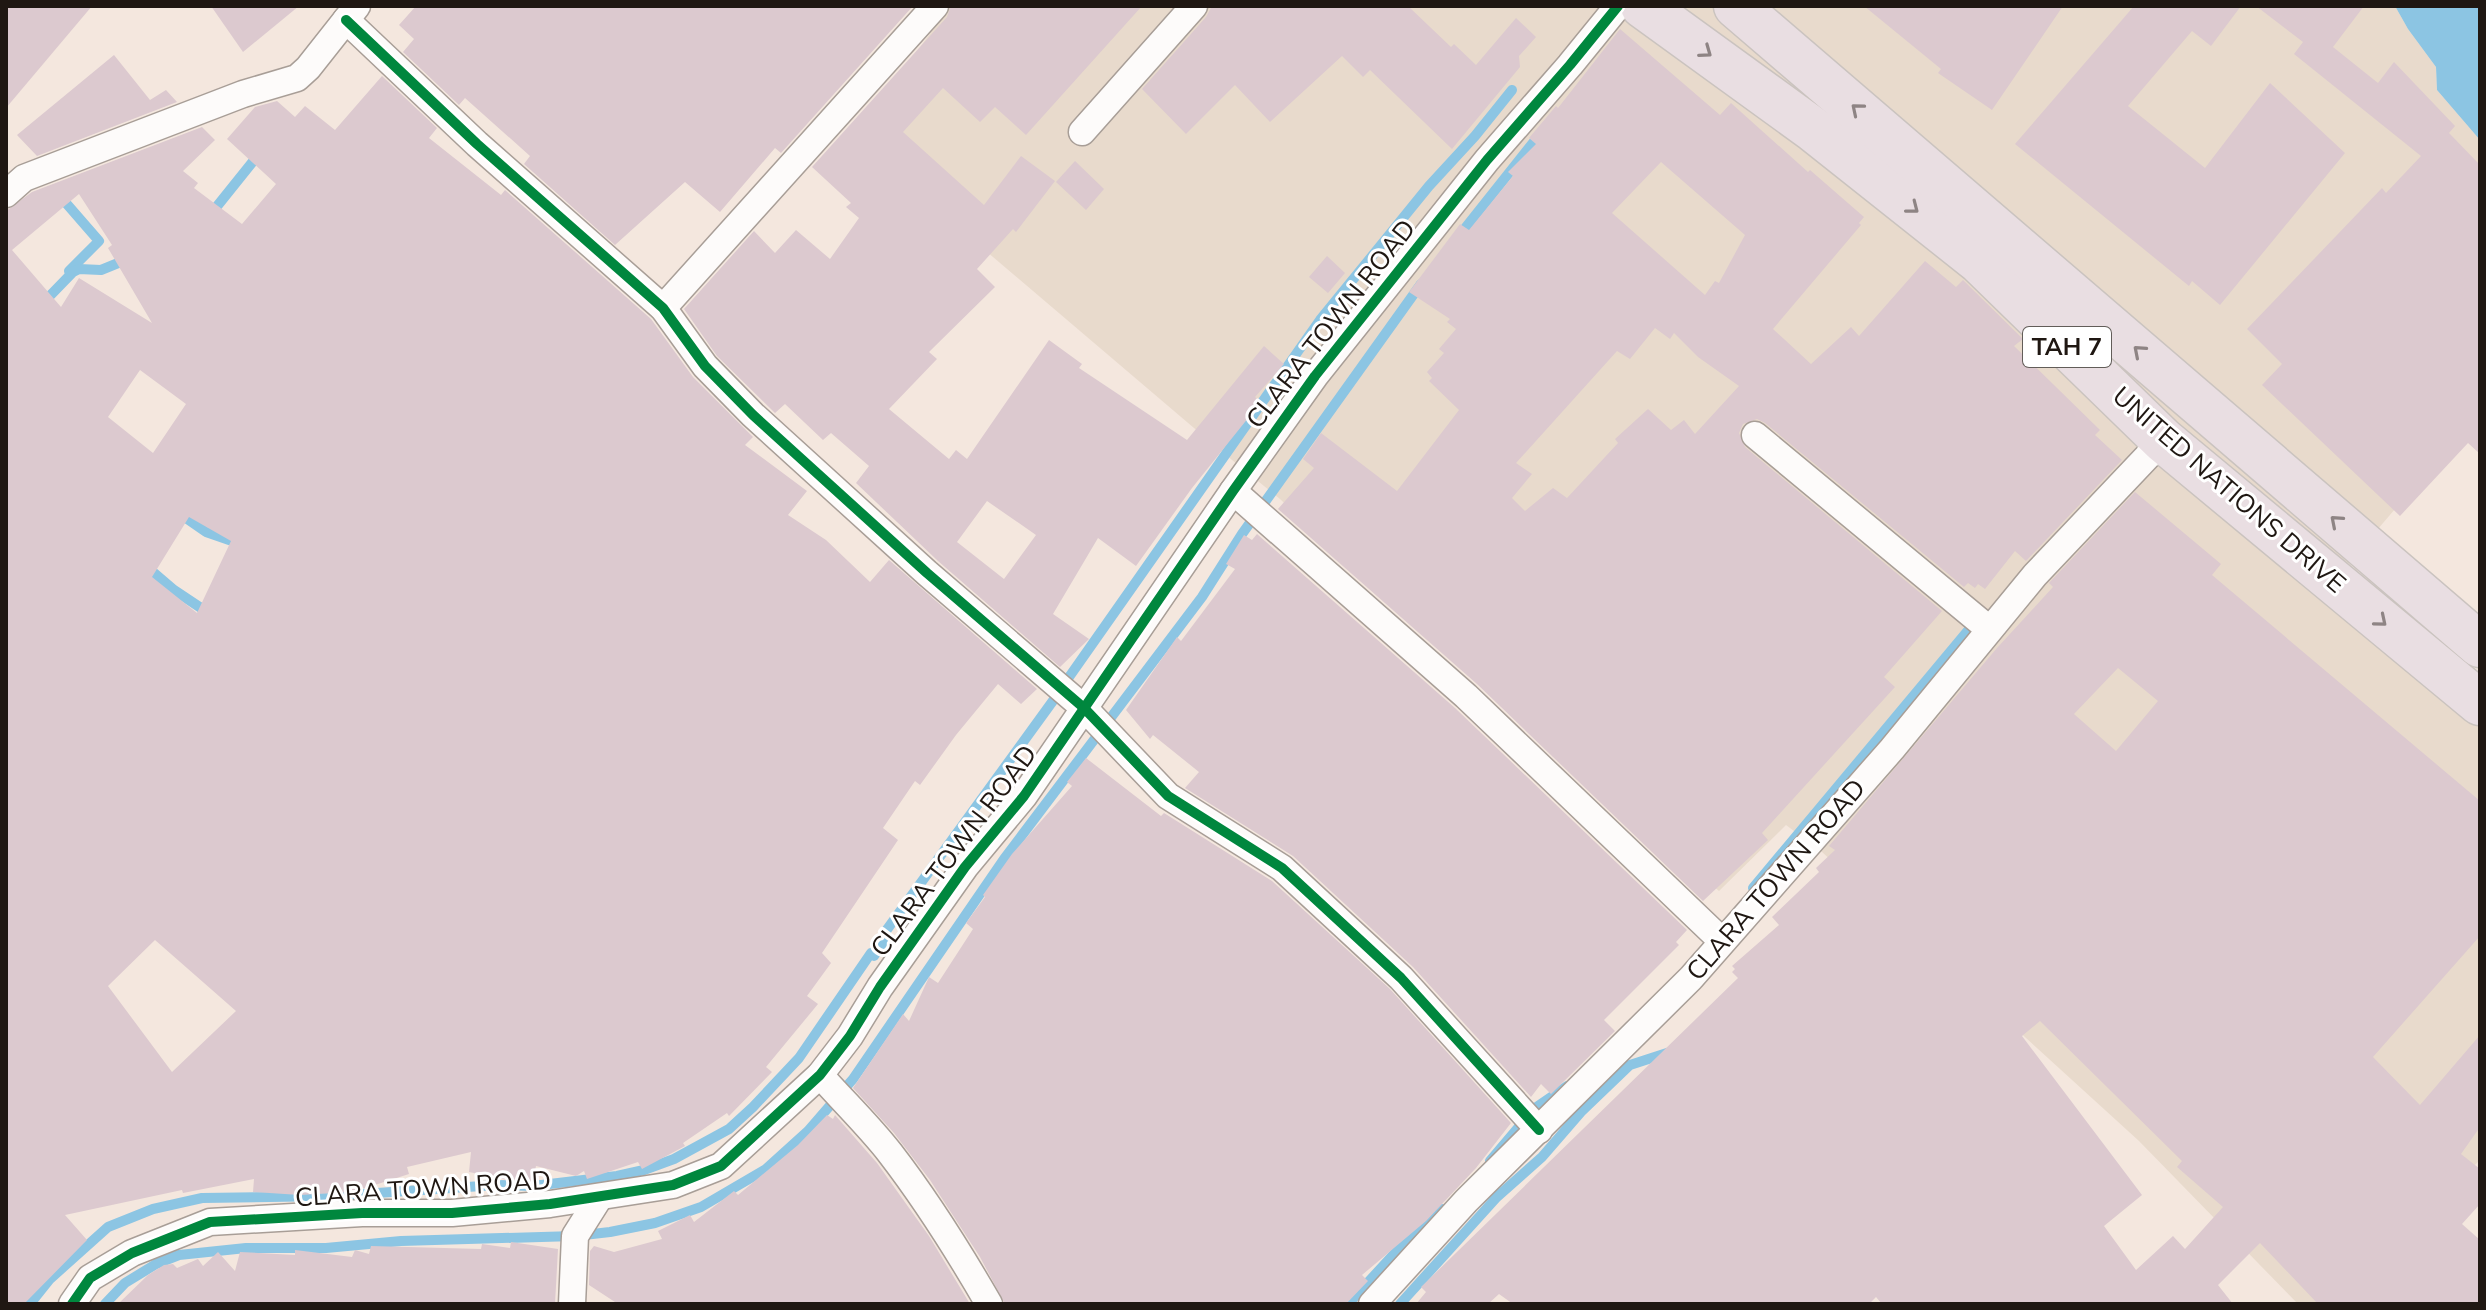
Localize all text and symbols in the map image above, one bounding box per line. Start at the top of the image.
one-way arrow [1697,42,1712,57]
one-way arrow [1852,104,1866,119]
one-way arrow [1904,199,1919,213]
street label: CLARA TOWN ROAD [1238,212,1424,436]
road number: TAH 7 [2023,327,2111,367]
one-way arrow [2134,346,2149,361]
street label: UNITED NATIONS DRIVE [2105,379,2353,601]
one-way arrow [2331,516,2346,531]
one-way arrow [2372,611,2386,626]
street label: CLARA TOWN ROAD [863,738,1045,964]
street label: CLARA TOWN ROAD [1679,772,1873,988]
street label: CLARA TOWN ROAD [294,1163,552,1215]

